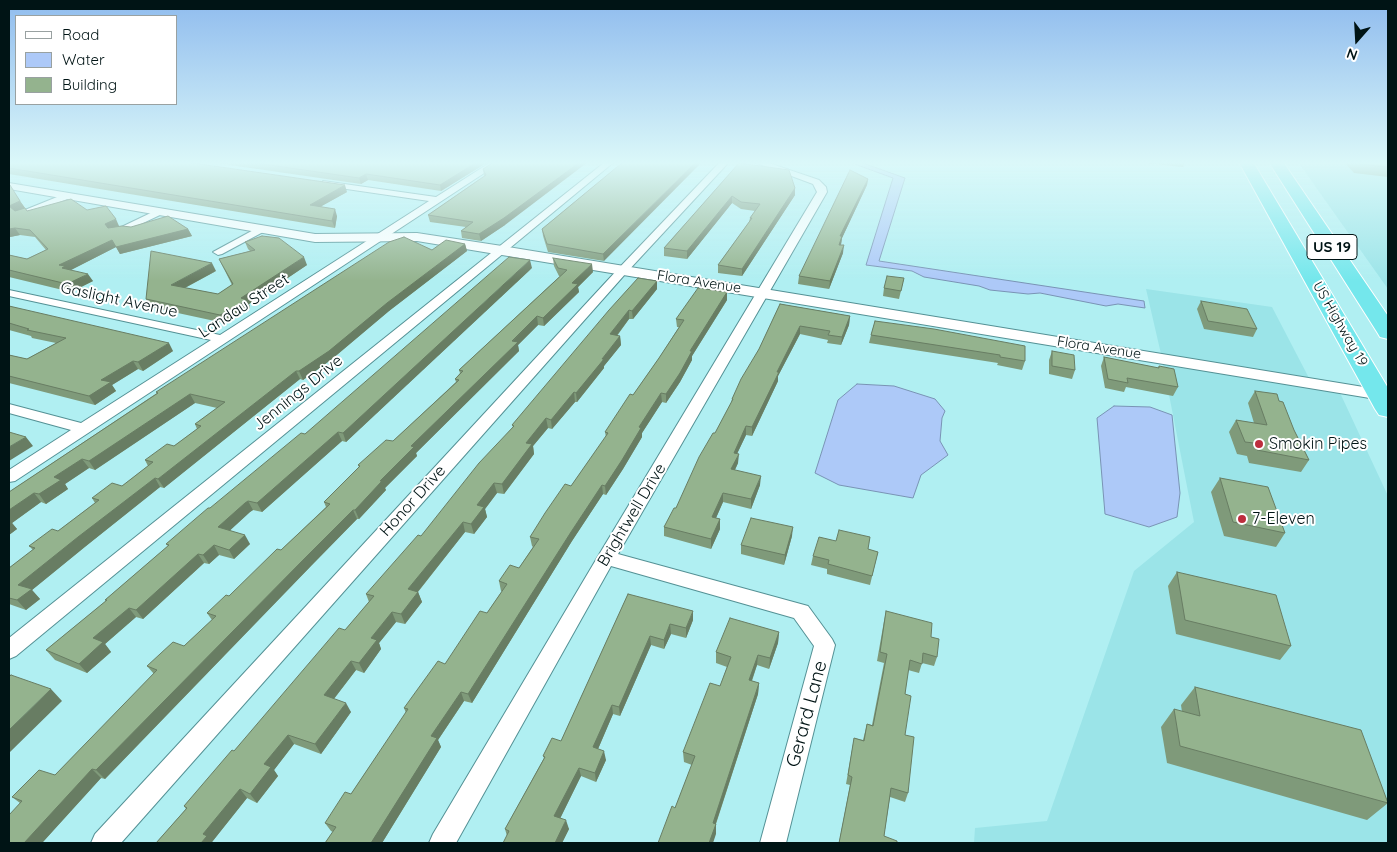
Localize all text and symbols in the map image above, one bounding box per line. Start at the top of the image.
legend [15,15,178,105]
north arrow [1332,15,1382,65]
text: Road [62,25,99,44]
text: N [1344,44,1360,64]
text: Water [62,50,105,69]
text: Building [62,75,117,94]
road number: US 19 [1307,234,1357,260]
street label: Flora Avenue [656,267,742,297]
street label: Landau Street [195,270,293,342]
street label: Gaslight Avenue [59,278,179,322]
street label: US Highway 19 [1309,279,1371,369]
street label: Flora Avenue [1056,333,1142,363]
street label: Jennings Drive [249,351,347,435]
place label: Smokin Pipes [1269,434,1367,454]
marker: Smokin Pipes [1253,438,1265,450]
street label: Brightwell Drive [594,460,670,570]
street label: Honor Drive [376,461,450,541]
place label: 7-Eleven [1252,509,1315,529]
marker: 7-Eleven [1236,513,1248,525]
street label: Gerard Lane [782,658,832,770]

